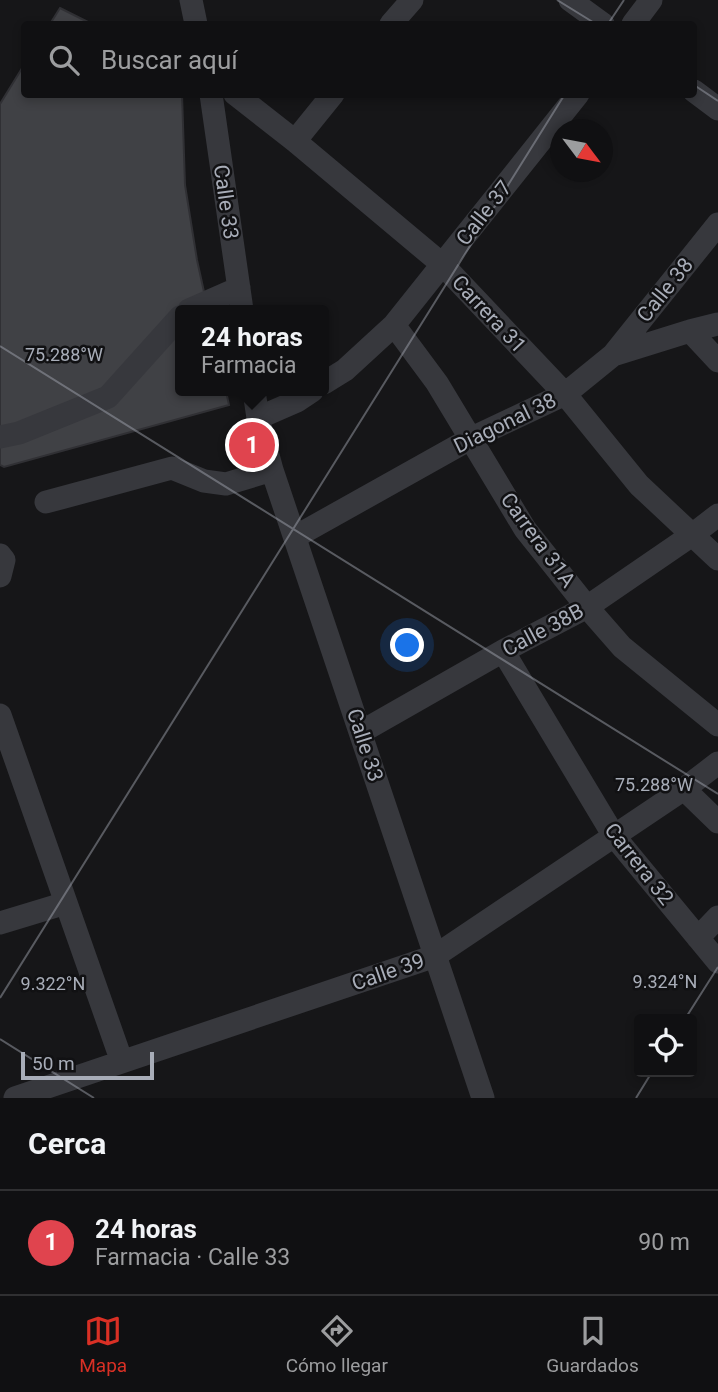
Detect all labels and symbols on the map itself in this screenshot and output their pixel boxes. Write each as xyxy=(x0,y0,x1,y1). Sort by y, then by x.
north arrow xyxy=(550,119,613,182)
street label: Calle 33 xyxy=(209,163,243,241)
street label: Calle 37 xyxy=(451,176,517,250)
street label: Calle 38 xyxy=(632,253,698,327)
street label: Carrera 31 xyxy=(447,270,531,358)
text: 75.288°W xyxy=(25,344,103,365)
street label: Diagonal 38 xyxy=(450,388,560,458)
pin: 1 xyxy=(229,419,275,471)
street label: Carrera 31A xyxy=(496,488,580,592)
street label: Calle 38B xyxy=(498,599,588,661)
your location xyxy=(390,628,424,662)
street label: Calle 33 xyxy=(342,706,388,784)
text: 75.288°W xyxy=(615,774,693,795)
street label: Carrera 32 xyxy=(600,818,678,910)
street label: Calle 39 xyxy=(349,948,427,996)
text: 9.324°N xyxy=(633,971,697,992)
text: 9.322°N xyxy=(21,973,85,994)
scale bar xyxy=(21,1049,154,1081)

